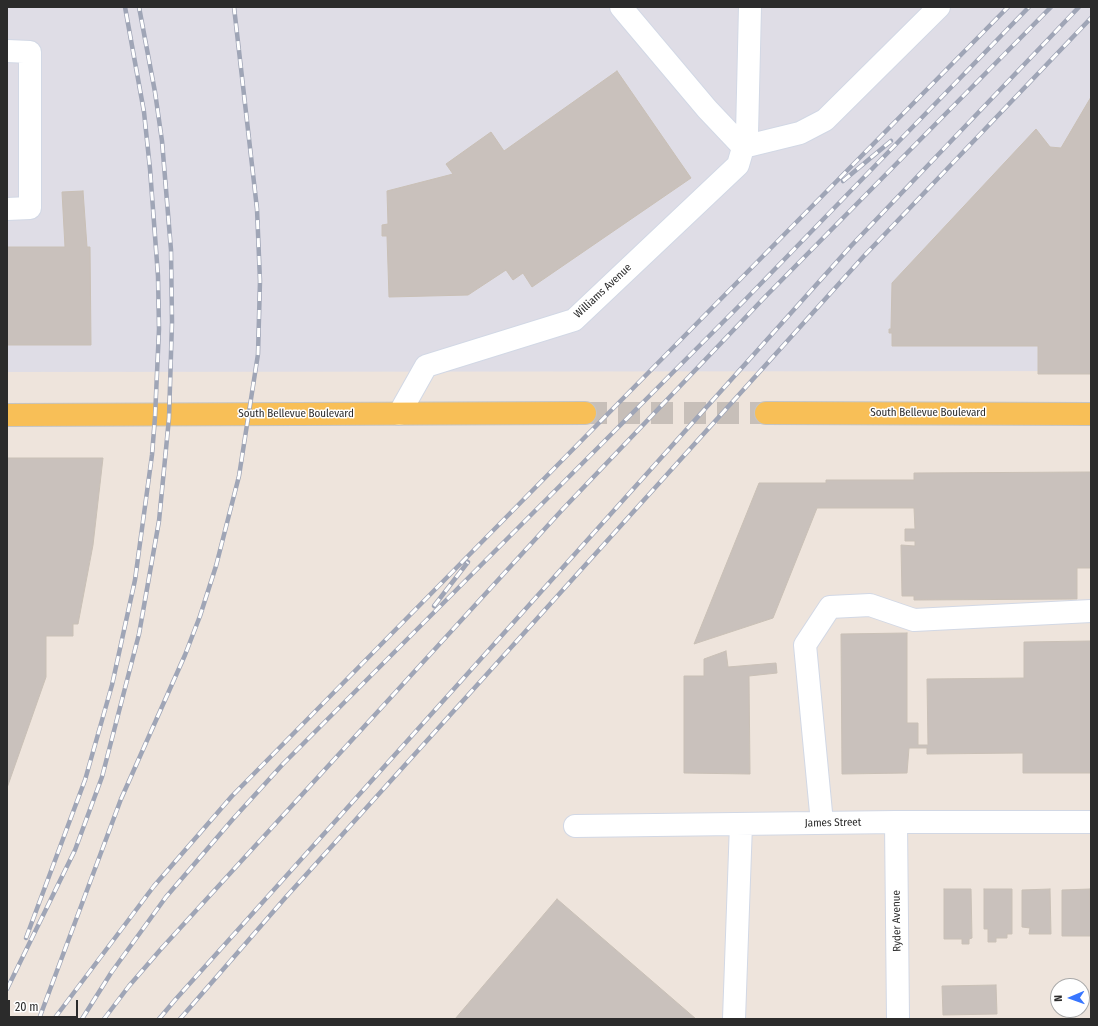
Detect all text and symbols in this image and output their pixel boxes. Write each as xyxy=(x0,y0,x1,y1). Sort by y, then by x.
street label: Williams Avenue xyxy=(572,261,634,321)
street label: South Bellevue Boulevard xyxy=(870,406,986,420)
street label: South Bellevue Boulevard xyxy=(238,407,354,421)
street label: James Street xyxy=(805,816,861,830)
street label: Ryder Avenue xyxy=(890,890,904,952)
north arrow xyxy=(1050,978,1090,1018)
scale bar xyxy=(10,992,80,1018)
text: N xyxy=(1052,995,1065,1002)
text: 20 m xyxy=(15,1000,39,1014)

